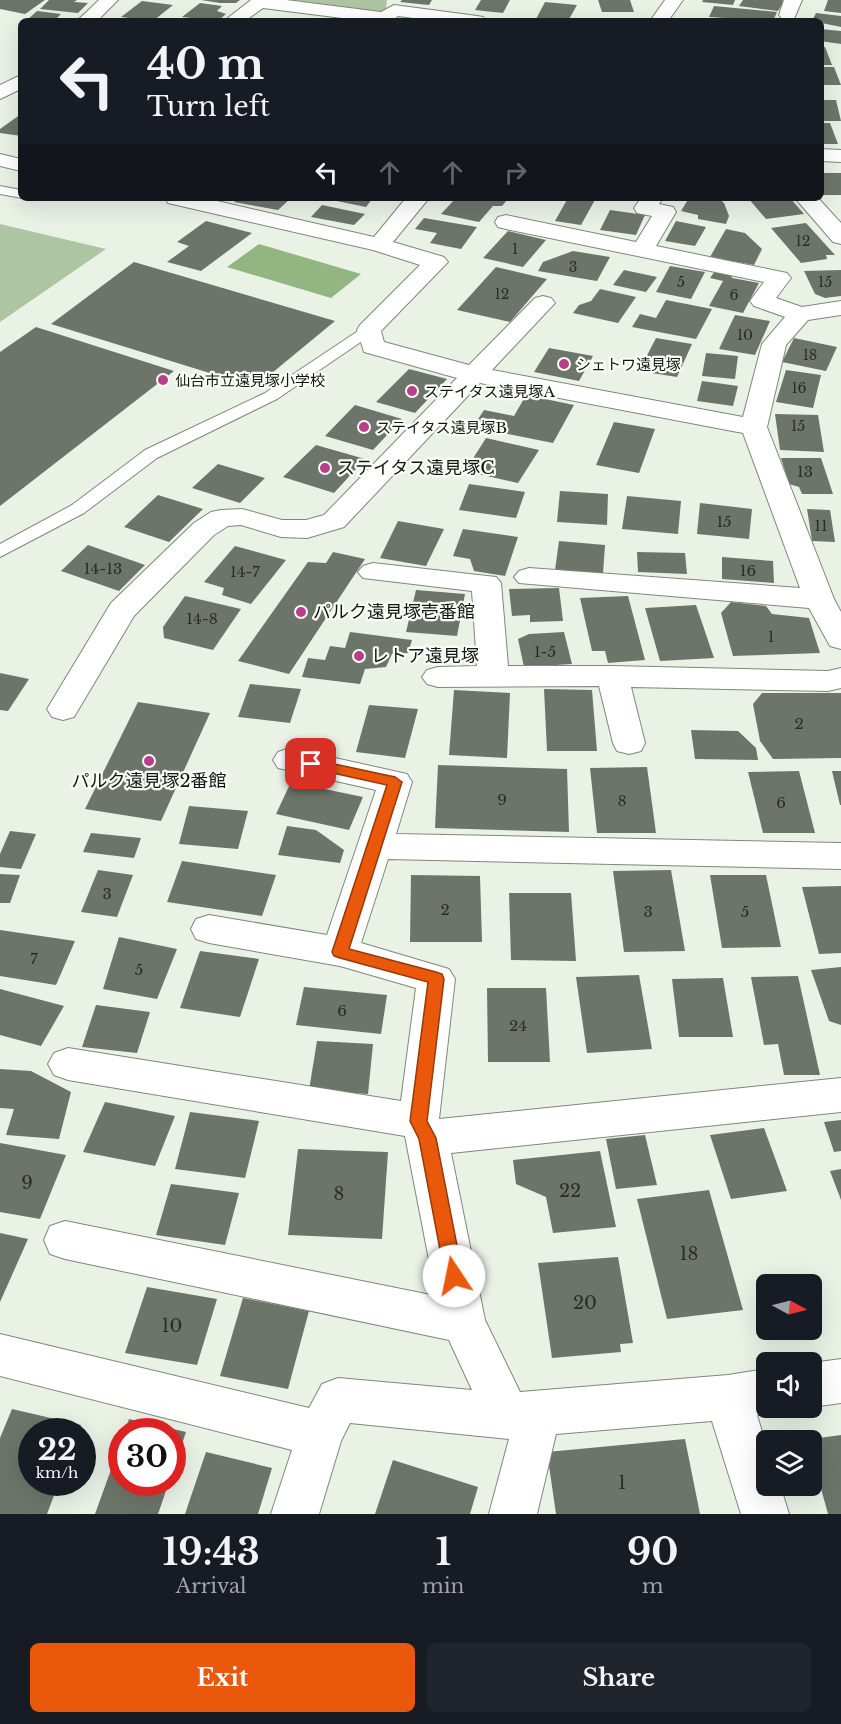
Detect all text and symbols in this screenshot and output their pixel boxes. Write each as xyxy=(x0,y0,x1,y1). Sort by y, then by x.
text: 40 m xyxy=(147,38,264,90)
icon: left xyxy=(48,42,126,120)
text: Turn left xyxy=(147,90,270,123)
icon: left xyxy=(310,156,343,189)
icon: ahead xyxy=(373,156,406,189)
icon: ahead xyxy=(436,156,469,189)
icon: right xyxy=(499,156,532,189)
house number: 12 xyxy=(796,232,810,250)
house number: 1 xyxy=(512,240,518,258)
house number: 3 xyxy=(569,258,577,276)
house number: 5 xyxy=(677,273,685,291)
house number: 15 xyxy=(818,273,832,291)
house number: 12 xyxy=(495,285,509,303)
house number: 6 xyxy=(729,286,739,304)
house number: 10 xyxy=(737,326,753,344)
house number: 18 xyxy=(803,346,817,364)
place label: シェトワ遠見塚 xyxy=(576,355,681,374)
marker: シェトワ遠見塚 xyxy=(557,357,571,371)
place label: 仙台市立遠見塚小学校 xyxy=(175,371,325,390)
marker: 仙台市立遠見塚小学校 xyxy=(156,373,170,387)
house number: 16 xyxy=(791,379,807,397)
place label: ステイタス遠見塚A xyxy=(424,382,555,401)
marker: ステイタス遠見塚A xyxy=(405,384,419,398)
house number: 15 xyxy=(791,417,805,435)
place label: ステイタス遠見塚B xyxy=(376,418,507,437)
marker: ステイタス遠見塚B xyxy=(357,420,371,434)
place label: ステイタス遠見塚C xyxy=(337,457,495,479)
marker: ステイタス遠見塚C xyxy=(318,461,332,475)
house number: 13 xyxy=(797,462,813,481)
house number: 15 xyxy=(716,512,732,531)
house number: 11 xyxy=(814,516,828,535)
house number: 14-13 xyxy=(84,559,122,578)
house number: 16 xyxy=(740,561,756,580)
house number: 14-7 xyxy=(230,562,260,581)
place label: パルク遠見塚壱番館 xyxy=(313,601,475,623)
marker: パルク遠見塚壱番館 xyxy=(294,605,308,619)
house number: 14-8 xyxy=(186,609,218,628)
house number: 1 xyxy=(768,627,774,646)
house number: 1-5 xyxy=(534,642,556,661)
place label: レトア遠見塚 xyxy=(371,645,479,667)
marker: レトア遠見塚 xyxy=(352,649,366,663)
house number: 2 xyxy=(794,714,804,733)
pin xyxy=(285,738,336,789)
icon: arrive xyxy=(294,747,327,780)
marker: パルク遠見塚2番館 xyxy=(142,754,156,768)
place label: パルク遠見塚2番館 xyxy=(71,770,227,792)
house number: 9 xyxy=(497,790,507,809)
house number: 8 xyxy=(617,791,627,810)
house number: 6 xyxy=(776,793,786,812)
house number: 3 xyxy=(102,884,112,903)
house number: 2 xyxy=(440,900,450,919)
house number: 3 xyxy=(643,902,653,921)
house number: 5 xyxy=(741,902,749,921)
house number: 7 xyxy=(30,949,38,968)
house number: 5 xyxy=(135,960,143,979)
house number: 6 xyxy=(337,1001,347,1020)
house number: 24 xyxy=(509,1016,527,1035)
house number: 9 xyxy=(21,1172,33,1194)
house number: 22 xyxy=(559,1180,581,1202)
house number: 8 xyxy=(334,1183,344,1205)
house number: 18 xyxy=(680,1243,698,1265)
position arrow xyxy=(422,1244,486,1308)
north arrow xyxy=(756,1274,822,1340)
map controls xyxy=(756,1274,822,1496)
house number: 20 xyxy=(573,1292,597,1314)
house number: 10 xyxy=(162,1315,182,1337)
button: sound xyxy=(756,1352,822,1418)
speed limit sign: 30 xyxy=(108,1418,186,1496)
button: layers xyxy=(756,1430,822,1496)
text: 22 xyxy=(37,1431,77,1468)
text: km/h xyxy=(36,1463,78,1482)
house number: 1 xyxy=(618,1472,626,1494)
text: 19:43 xyxy=(163,1530,260,1575)
text: 1 xyxy=(435,1530,451,1575)
text: 90 xyxy=(627,1530,678,1575)
text: Arrival xyxy=(176,1574,247,1598)
text: min xyxy=(422,1574,464,1598)
text: m xyxy=(642,1574,663,1598)
button: Exit xyxy=(30,1643,415,1712)
button: Share xyxy=(427,1643,811,1712)

